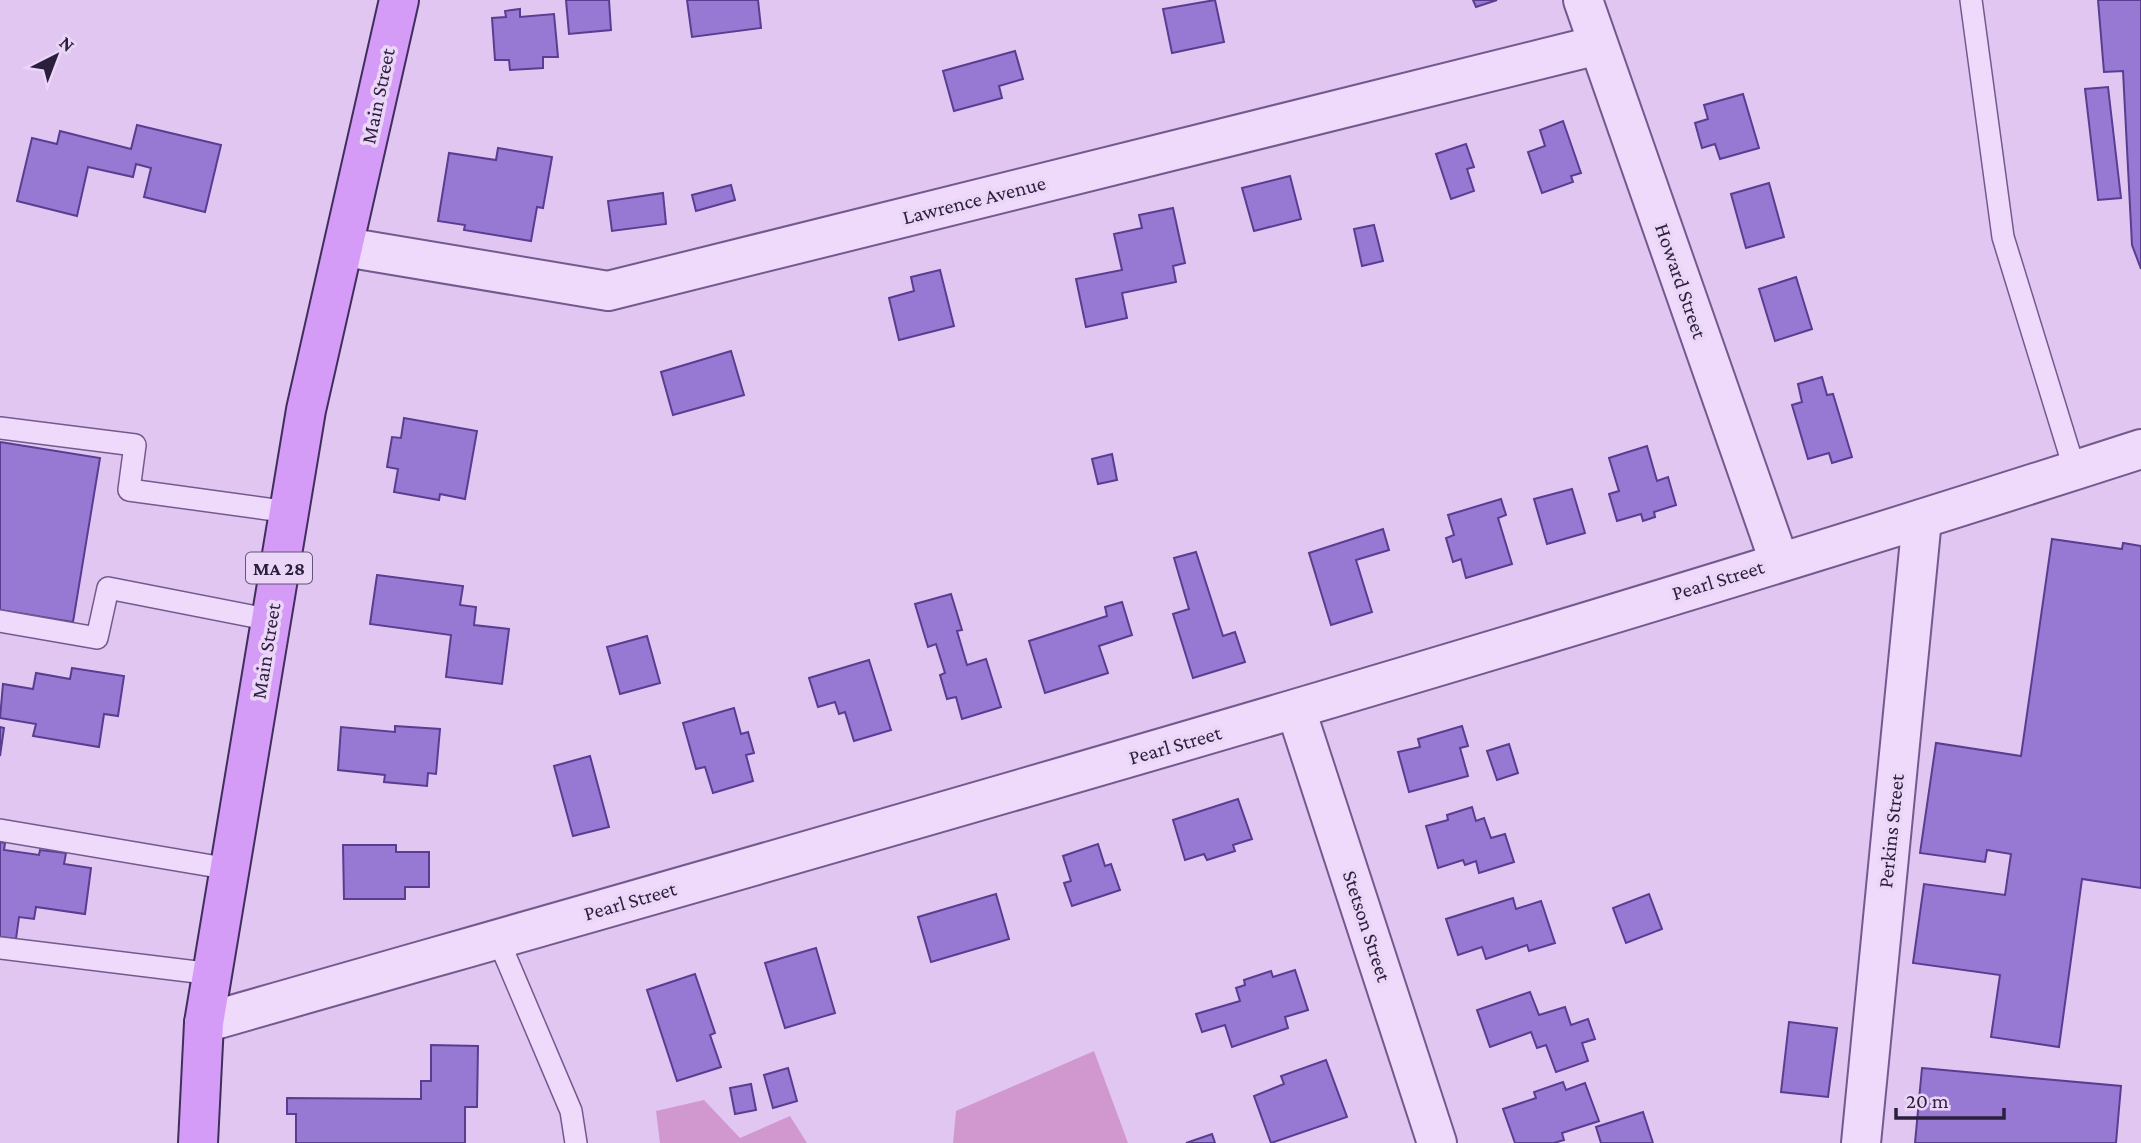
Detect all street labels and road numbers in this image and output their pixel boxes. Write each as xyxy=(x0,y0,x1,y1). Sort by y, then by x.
street label: Main Street xyxy=(356,45,400,146)
street label: Lawrence Avenue xyxy=(900,171,1048,229)
street label: Howard Street xyxy=(1650,220,1712,343)
road number: MA 28 xyxy=(246,552,312,583)
street label: Pearl Street xyxy=(1669,554,1768,605)
street label: Main Street xyxy=(247,600,286,701)
street label: Pearl Street xyxy=(1126,720,1225,770)
street label: Perkins Street xyxy=(1873,772,1909,889)
street label: Stetson Street xyxy=(1338,867,1397,986)
street label: Pearl Street xyxy=(581,876,680,926)

